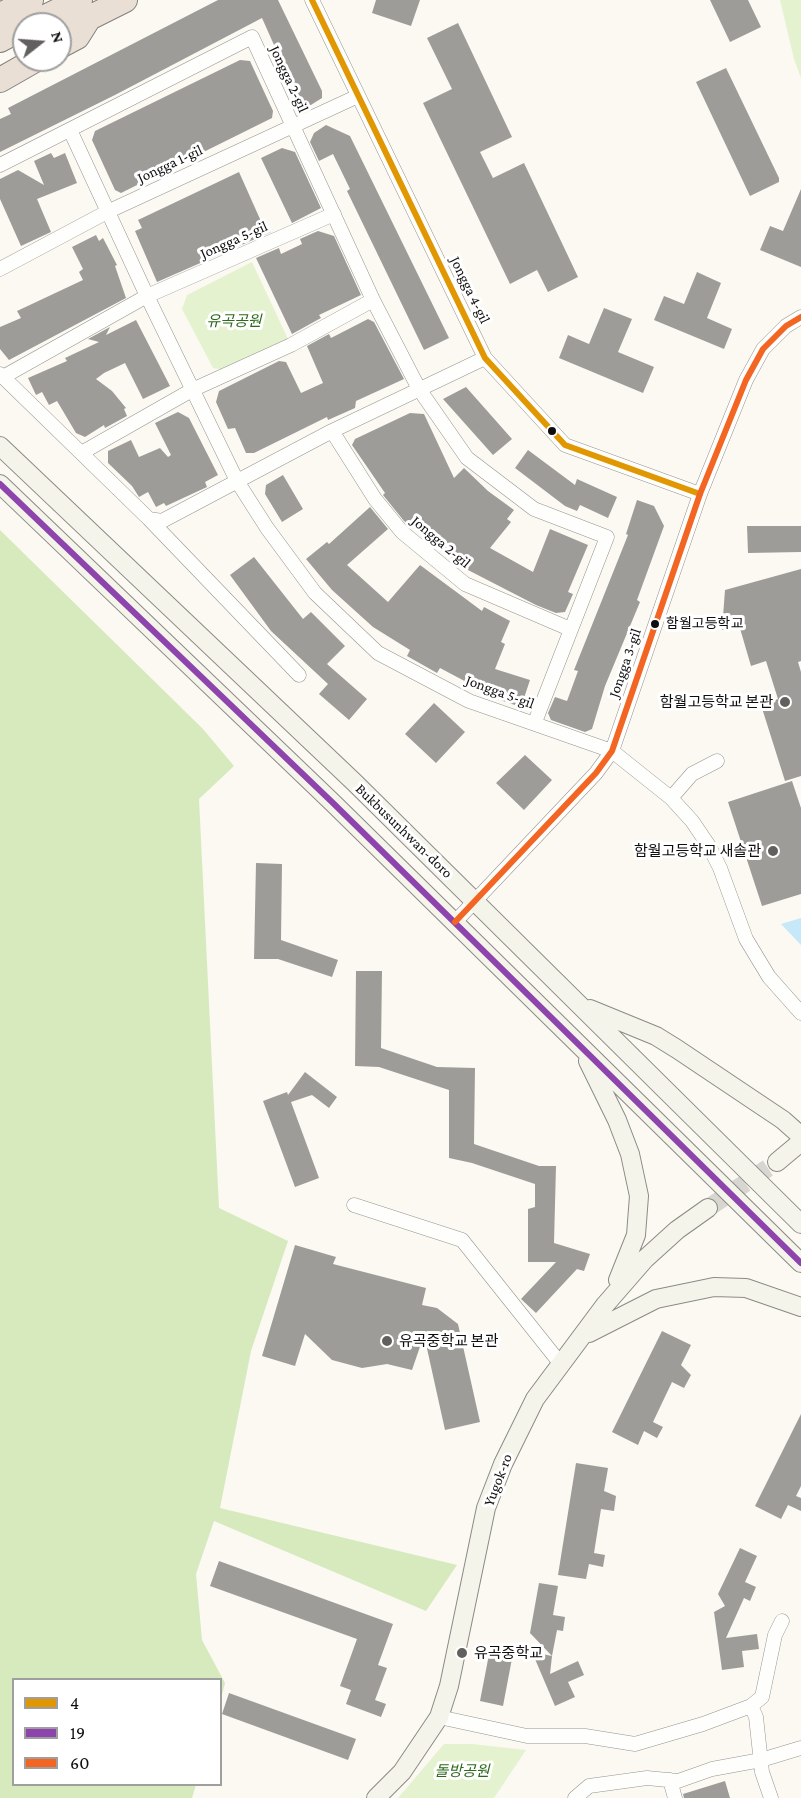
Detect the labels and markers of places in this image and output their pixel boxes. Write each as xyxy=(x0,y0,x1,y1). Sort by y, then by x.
unlabelled marker xyxy=(546,425,558,437)
place label: 함월고등학교 xyxy=(666,616,743,632)
marker: 함월고등학교 xyxy=(649,618,661,630)
place label: 함월고등학교 본관 xyxy=(660,693,773,711)
marker: 함월고등학교 본관 xyxy=(778,695,792,709)
place label: 함월고등학교 새솔관 xyxy=(634,842,761,860)
marker: 함월고등학교 새솔관 xyxy=(766,844,780,858)
place label: 유곡중학교 본관 xyxy=(399,1332,498,1350)
marker: 유곡중학교 본관 xyxy=(380,1334,394,1348)
place label: 유곡중학교 xyxy=(474,1644,543,1662)
marker: 유곡중학교 xyxy=(455,1646,469,1660)

